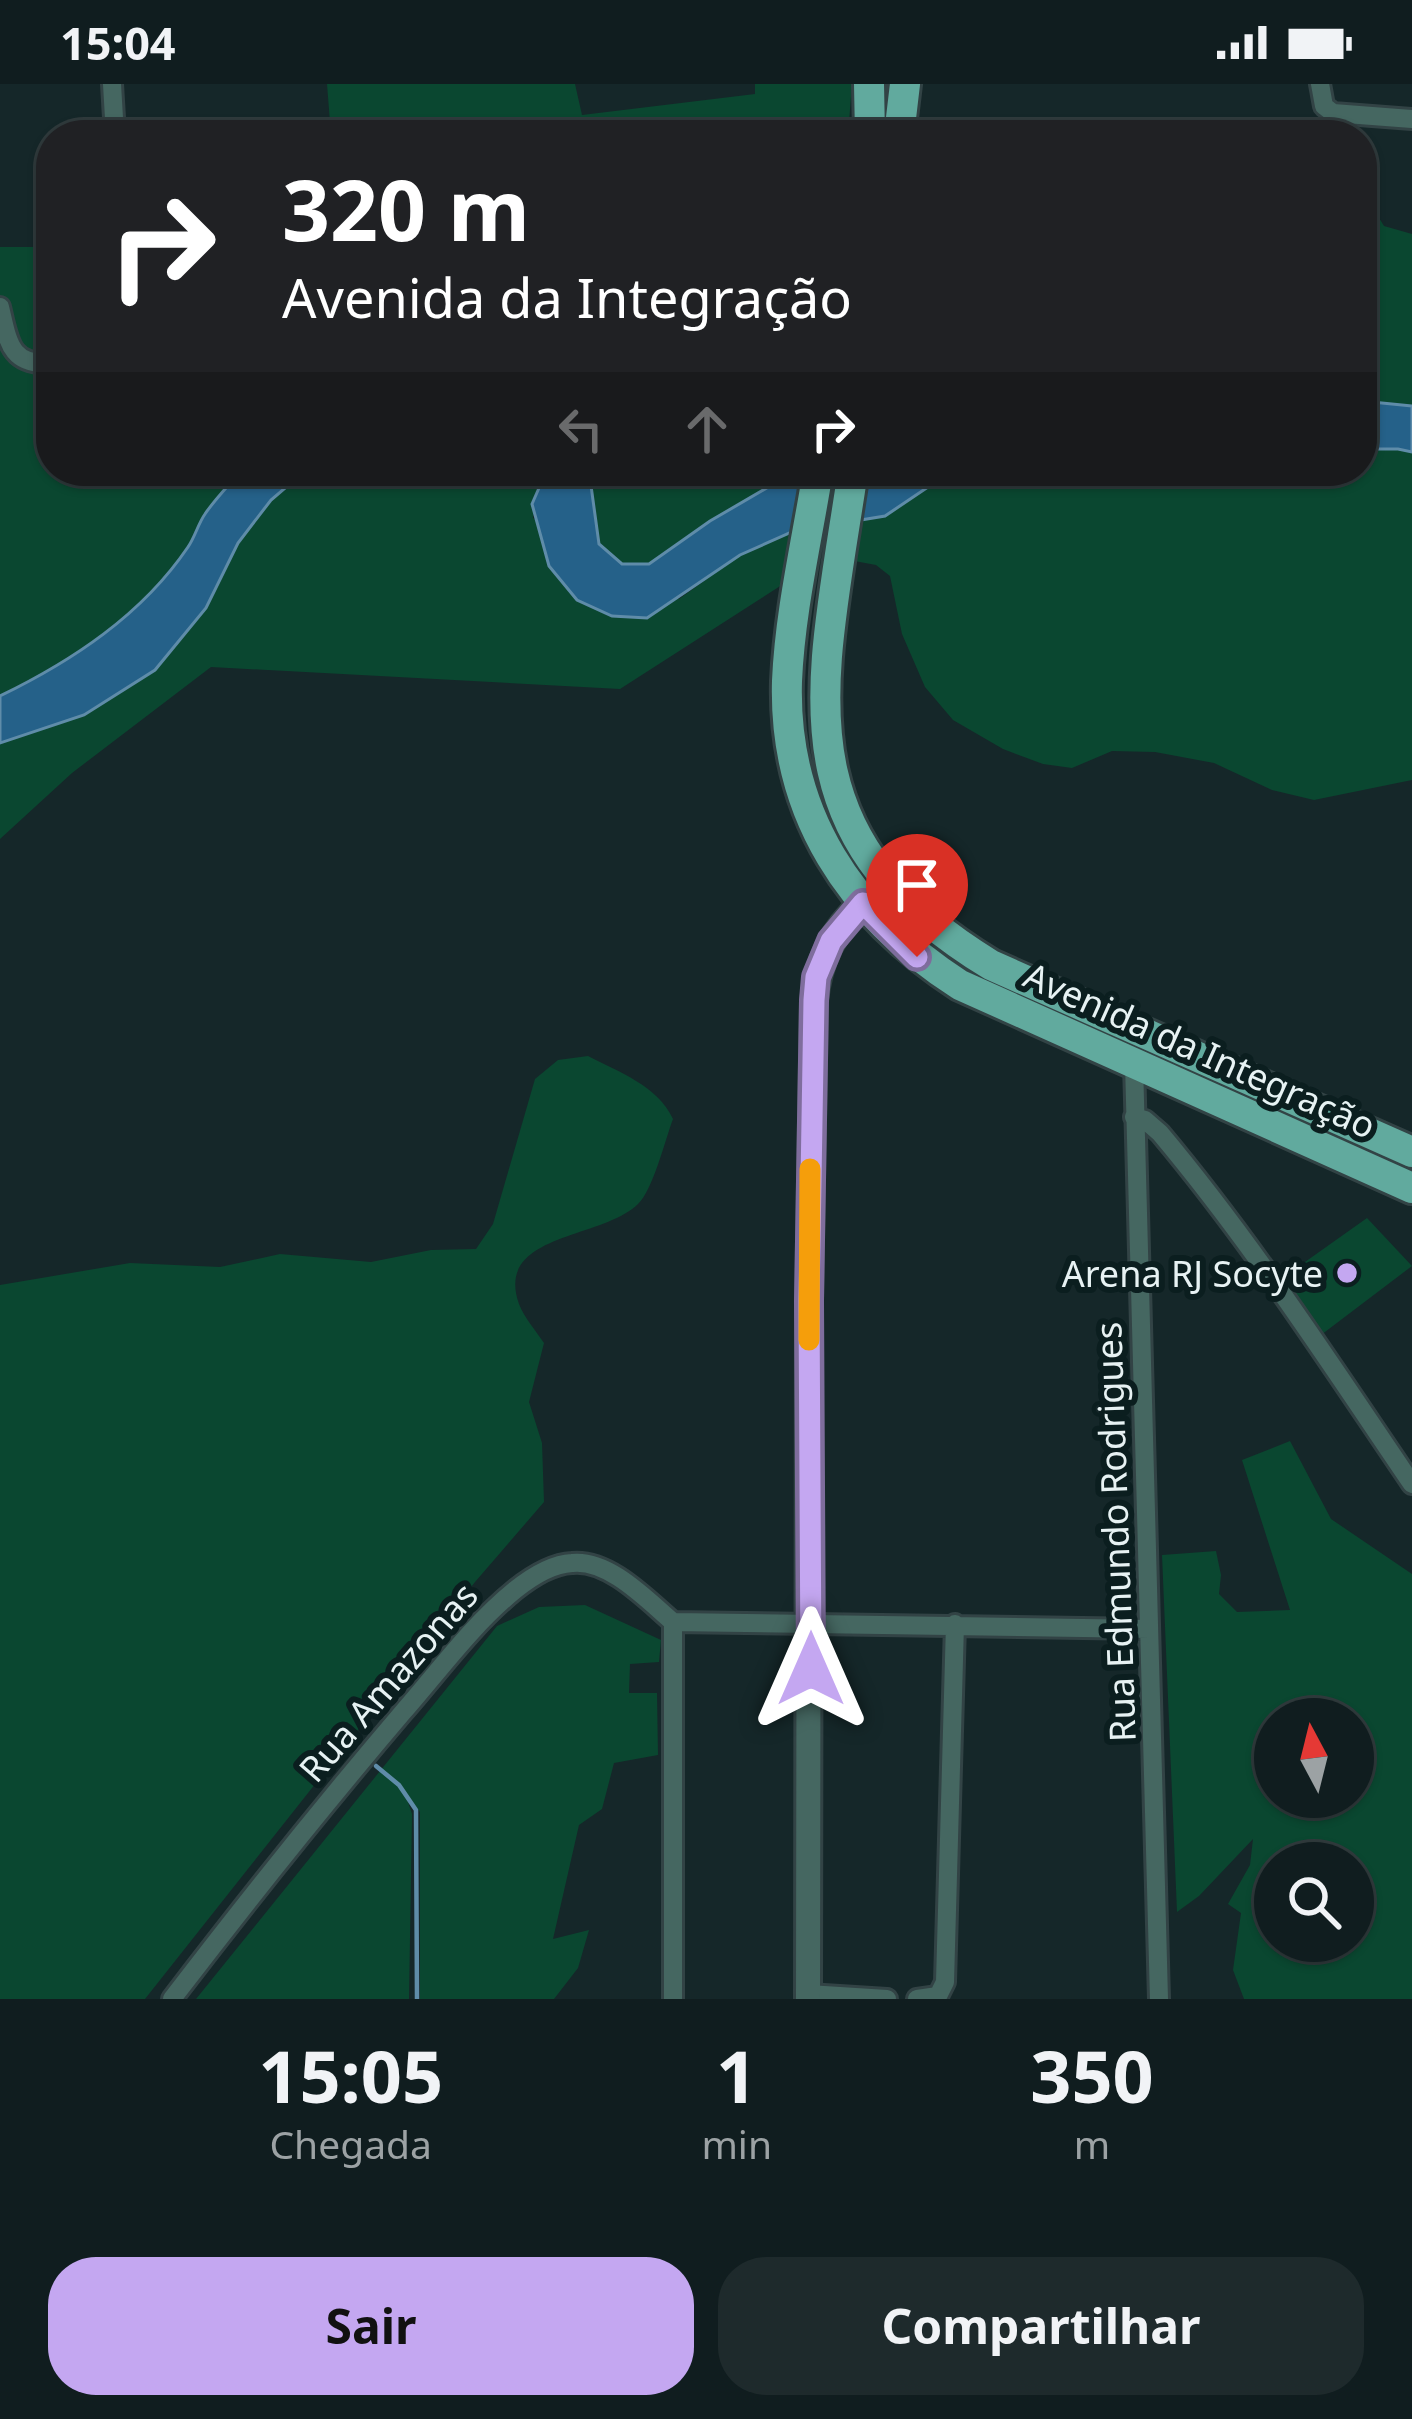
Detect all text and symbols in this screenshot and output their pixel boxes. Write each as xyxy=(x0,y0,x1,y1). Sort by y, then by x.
text: 15:04 xyxy=(60,12,176,73)
text: 320 m xyxy=(282,151,530,266)
icon: right xyxy=(84,168,240,324)
text: Avenida da Integração xyxy=(282,260,852,334)
icon: left xyxy=(548,396,614,462)
icon: ahead xyxy=(674,396,740,462)
icon: right xyxy=(800,396,866,462)
pin xyxy=(866,834,968,957)
icon: arrive xyxy=(884,852,950,918)
street label: Avenida da Integração xyxy=(1016,950,1384,1150)
place label: Arena RJ Socyte xyxy=(1062,1249,1323,1298)
marker: Arena RJ Socyte xyxy=(1334,1260,1360,1286)
street label: Rua Edmundo Rodrigues xyxy=(1083,1321,1147,1743)
street label: Rua Amazonas xyxy=(288,1572,488,1792)
position arrow xyxy=(748,1606,874,1732)
north arrow xyxy=(1254,1698,1374,1818)
map controls xyxy=(1254,1698,1374,1962)
button: search xyxy=(1254,1842,1374,1962)
text: 15:05 xyxy=(258,2026,443,2124)
text: 1 xyxy=(716,2026,757,2124)
text: 350 xyxy=(1030,2026,1154,2124)
text: Chegada xyxy=(269,2117,432,2170)
text: min xyxy=(701,2117,772,2170)
text: m xyxy=(1074,2117,1110,2170)
button: Sair xyxy=(48,2257,694,2395)
button: Compartilhar xyxy=(718,2257,1364,2395)

